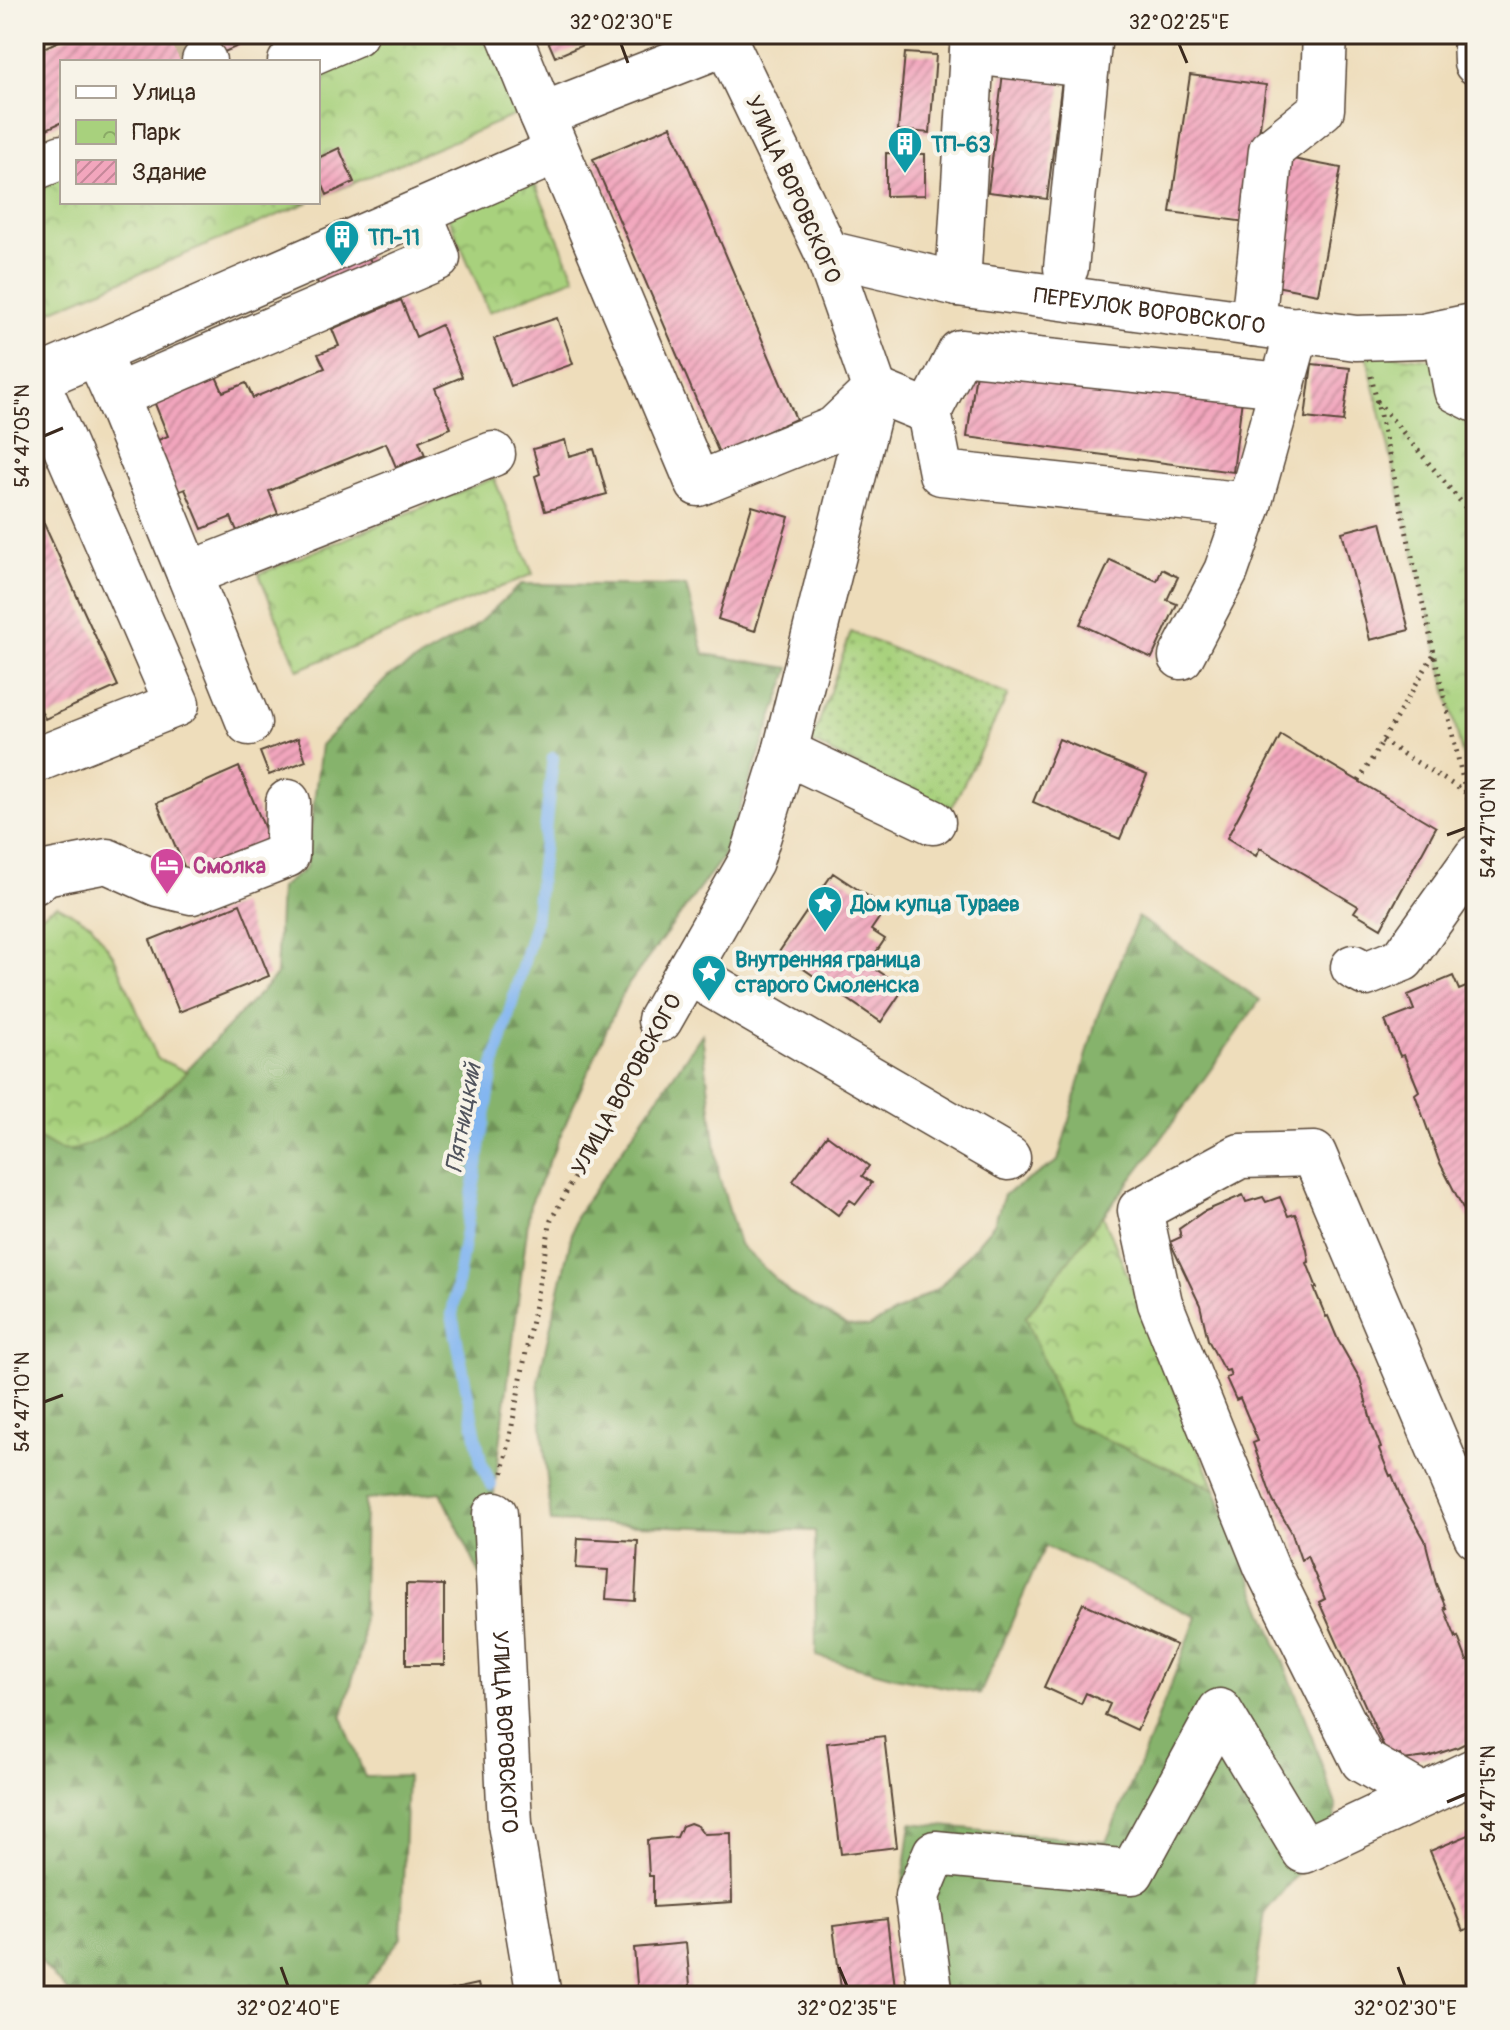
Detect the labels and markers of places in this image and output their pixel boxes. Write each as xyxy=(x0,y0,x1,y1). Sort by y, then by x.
building icon: ТП-63 xyxy=(886,125,924,175)
place label: ТП-63 xyxy=(930,131,991,159)
building icon: ТП-11 xyxy=(323,218,361,268)
place label: ТП-11 xyxy=(367,224,420,252)
hotel icon: Смолка xyxy=(148,846,186,896)
place label: Смолка xyxy=(193,852,266,880)
place icon: Дом купца Тураев xyxy=(806,884,844,934)
place label: Дом купца Тураев xyxy=(849,890,1020,918)
place label: Внутренняя граница старого Смоленска xyxy=(734,946,920,999)
place icon: Внутренняя граница старого Смоленска xyxy=(690,953,728,1003)

